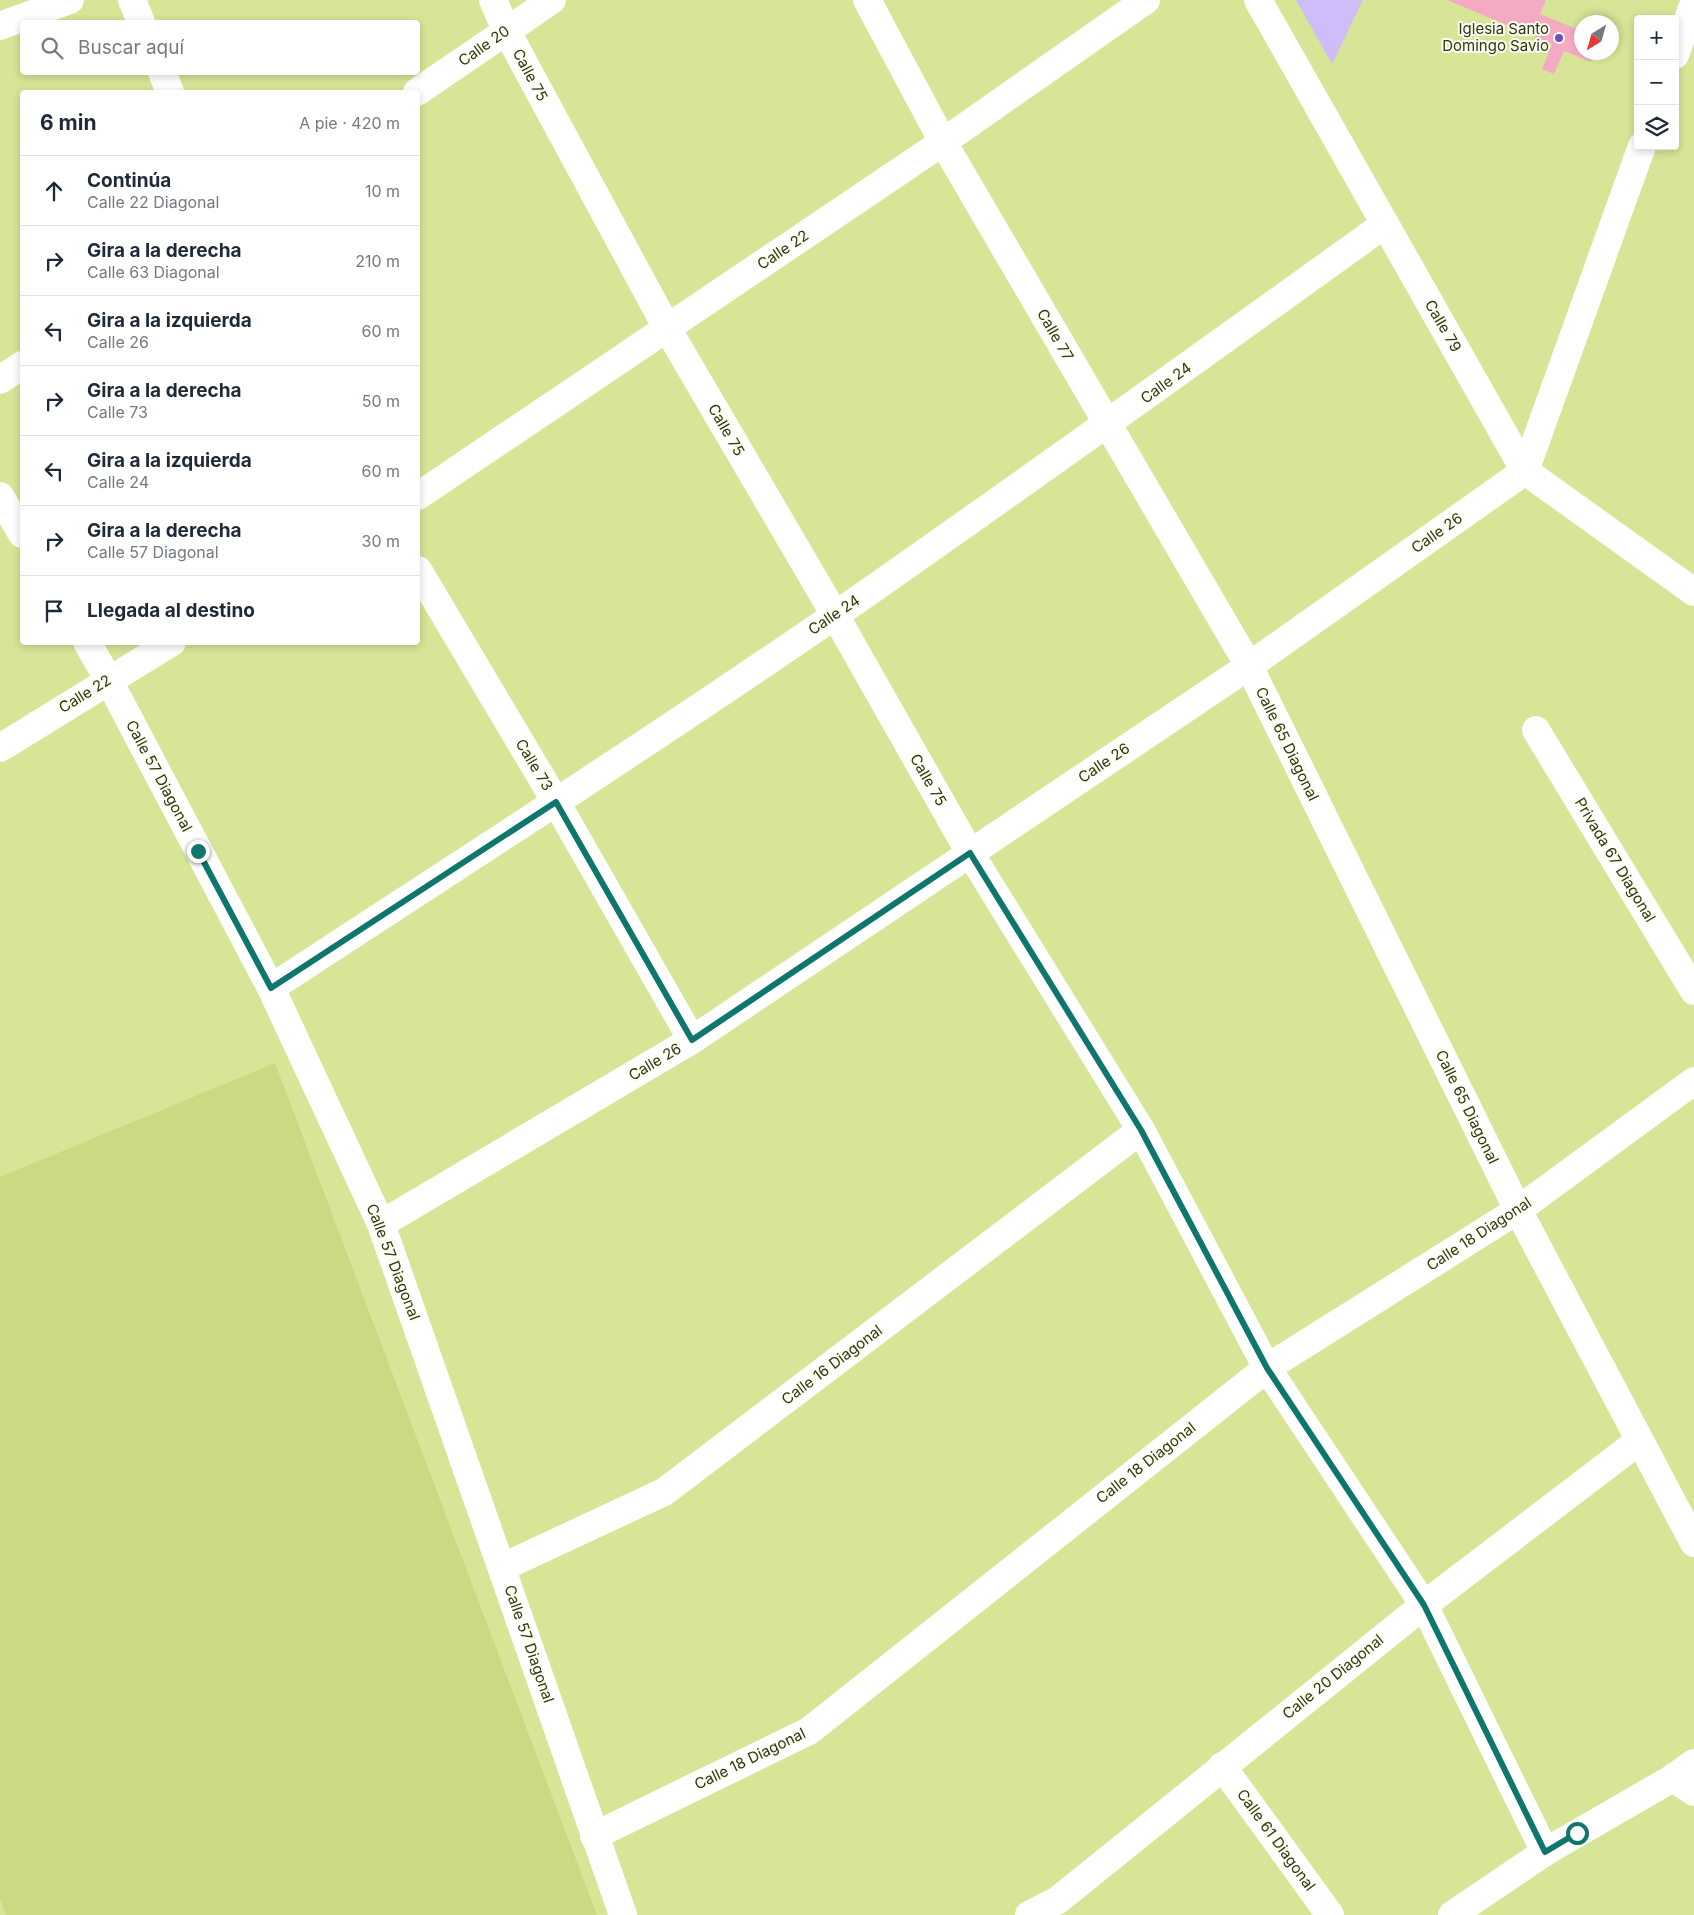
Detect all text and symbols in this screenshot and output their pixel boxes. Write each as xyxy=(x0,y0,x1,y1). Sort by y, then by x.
north arrow xyxy=(1574,15,1619,60)
map controls xyxy=(1634,15,1679,150)
button: + xyxy=(1634,15,1679,60)
place label: Iglesia Santo Domingo Savio xyxy=(1442,19,1549,55)
search box xyxy=(20,20,420,75)
street label: Calle 20 xyxy=(454,21,513,70)
marker: Iglesia Santo Domingo Savio xyxy=(1553,32,1565,44)
icon: search xyxy=(38,34,66,62)
text: Buscar aquí xyxy=(78,36,184,59)
street label: Calle 75 xyxy=(509,45,552,104)
button: − xyxy=(1634,60,1679,105)
button: layers xyxy=(1634,105,1679,150)
text: 6 min xyxy=(40,110,97,135)
text: A pie · 420 m xyxy=(299,113,400,133)
text: Continúa xyxy=(87,169,171,192)
icon: ahead xyxy=(40,177,68,205)
text: 10 m xyxy=(365,181,400,201)
text: Calle 22 Diagonal xyxy=(87,192,219,212)
street label: Calle 22 xyxy=(753,226,812,274)
text: Gira a la derecha xyxy=(87,239,242,262)
icon: right xyxy=(40,247,68,275)
text: 210 m xyxy=(355,251,400,271)
text: Calle 63 Diagonal xyxy=(87,262,220,282)
street label: Calle 79 xyxy=(1421,296,1466,355)
street label: Calle 77 xyxy=(1033,305,1078,364)
text: Gira a la izquierda xyxy=(87,309,252,332)
icon: left xyxy=(40,317,68,345)
text: 60 m xyxy=(361,321,400,341)
text: Calle 26 xyxy=(87,332,149,352)
street label: Calle 24 xyxy=(1137,358,1195,407)
text: Gira a la derecha xyxy=(87,379,242,402)
icon: right xyxy=(40,387,68,415)
text: 50 m xyxy=(362,391,400,411)
street label: Calle 75 xyxy=(704,400,749,459)
text: Calle 73 xyxy=(87,402,148,422)
text: Gira a la izquierda xyxy=(87,449,252,472)
icon: left xyxy=(40,457,68,485)
text: 60 m xyxy=(361,461,400,481)
text: Calle 24 xyxy=(87,472,149,492)
street label: Calle 26 xyxy=(1407,508,1466,557)
text: Gira a la derecha xyxy=(87,519,242,542)
icon: right xyxy=(40,527,68,555)
text: 30 m xyxy=(362,531,400,551)
text: Calle 57 Diagonal xyxy=(87,542,219,562)
street label: Calle 24 xyxy=(804,590,863,639)
icon: arrive xyxy=(40,597,68,625)
text: Llegada al destino xyxy=(87,599,255,622)
street label: Calle 22 xyxy=(55,670,114,717)
street label: Calle 65 Diagonal xyxy=(1252,684,1323,804)
street label: Calle 57 Diagonal xyxy=(122,717,197,835)
street label: Calle 73 xyxy=(512,735,557,794)
street label: Calle 26 xyxy=(1074,738,1133,787)
street label: Calle 75 xyxy=(906,750,951,809)
street label: Privada 67 Diagonal xyxy=(1571,794,1660,925)
route end xyxy=(187,840,210,863)
street label: Calle 26 xyxy=(625,1038,685,1085)
street label: Calle 65 Diagonal xyxy=(1432,1047,1503,1167)
street label: Calle 18 Diagonal xyxy=(1423,1193,1535,1275)
street label: Calle 57 Diagonal xyxy=(362,1201,424,1323)
street label: Calle 16 Diagonal xyxy=(778,1321,886,1409)
street label: Calle 18 Diagonal xyxy=(1092,1418,1199,1507)
street label: Calle 57 Diagonal xyxy=(500,1582,559,1705)
street label: Calle 20 Diagonal xyxy=(1278,1630,1387,1723)
street label: Calle 18 Diagonal xyxy=(691,1723,808,1794)
street label: Calle 61 Diagonal xyxy=(1233,1785,1320,1894)
route start xyxy=(1566,1822,1589,1845)

